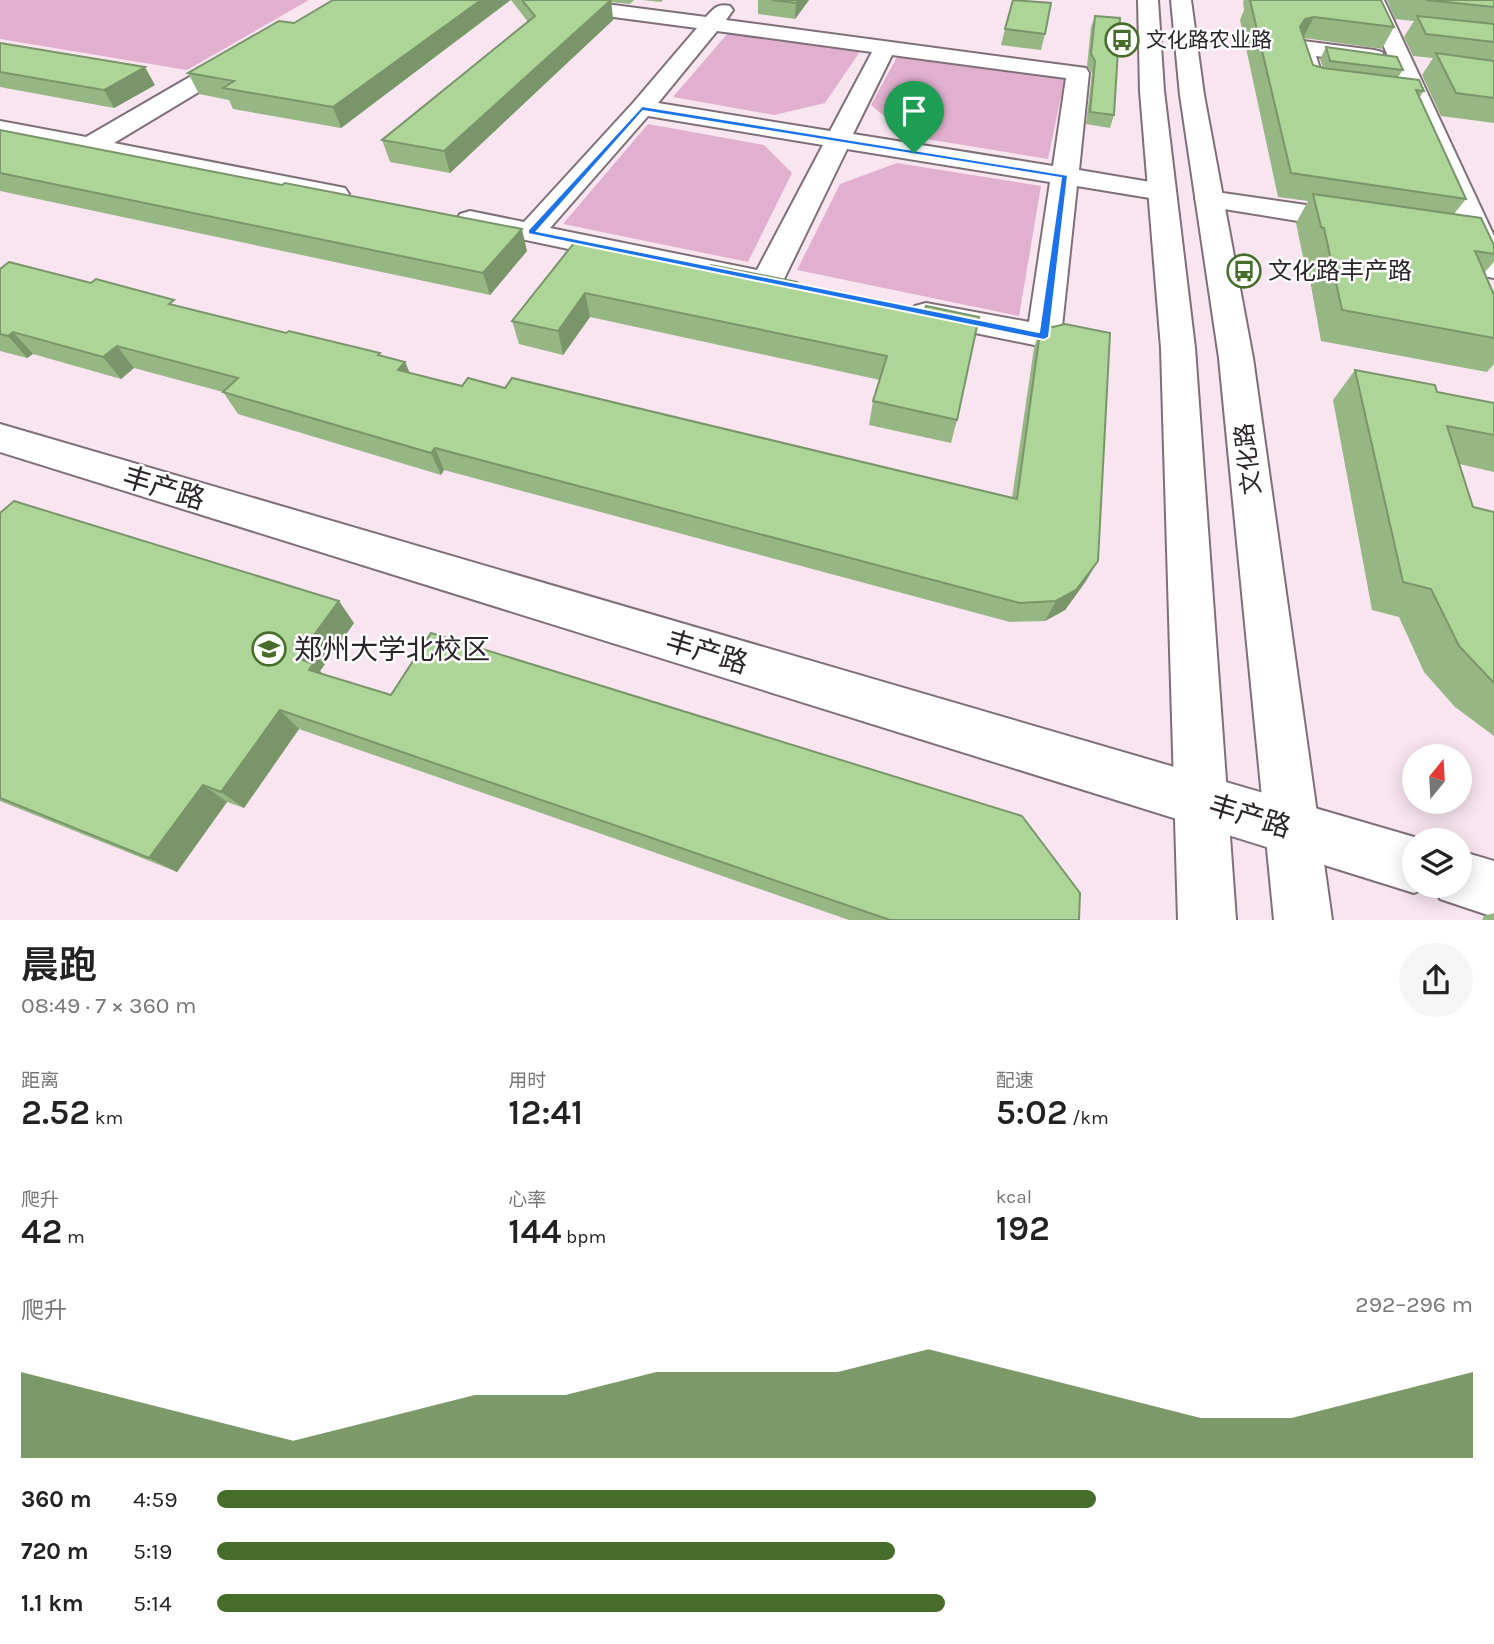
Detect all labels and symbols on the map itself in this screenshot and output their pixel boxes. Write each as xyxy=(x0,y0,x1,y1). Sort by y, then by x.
bus stop icon: 文化路农业路 xyxy=(1103,21,1141,59)
place label: 文化路农业路 xyxy=(1146,28,1272,52)
pin xyxy=(884,81,944,153)
bus stop icon: 文化路丰产路 xyxy=(1225,252,1263,290)
place label: 文化路丰产路 xyxy=(1268,257,1412,285)
street label: 文化路 xyxy=(1230,422,1266,496)
street label: 丰产路 xyxy=(119,460,209,516)
street label: 丰产路 xyxy=(662,624,752,680)
school or university icon: 郑州大学北校区 xyxy=(250,630,288,668)
place label: 郑州大学北校区 xyxy=(294,633,490,666)
north arrow xyxy=(1402,744,1472,814)
street label: 丰产路 xyxy=(1205,788,1295,844)

